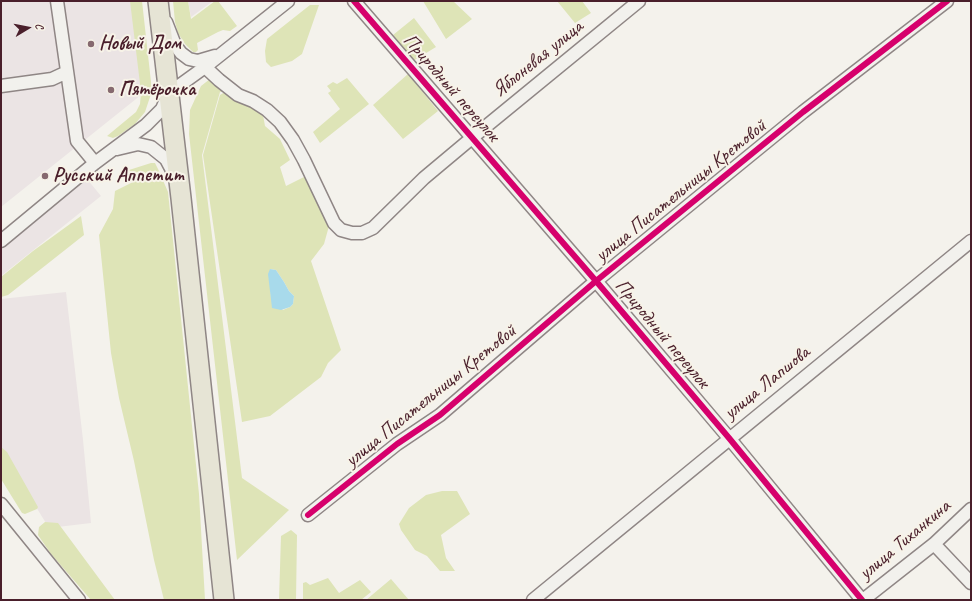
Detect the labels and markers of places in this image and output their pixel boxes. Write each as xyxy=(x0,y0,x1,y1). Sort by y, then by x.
place label: Новый Дом xyxy=(99,32,181,56)
marker: Новый Дом xyxy=(86,39,96,49)
place label: Пятёрочка xyxy=(119,78,196,102)
marker: Пятёрочка xyxy=(106,85,116,95)
place label: Русский Аппетит xyxy=(53,164,183,188)
marker: Русский Аппетит xyxy=(40,171,50,181)

